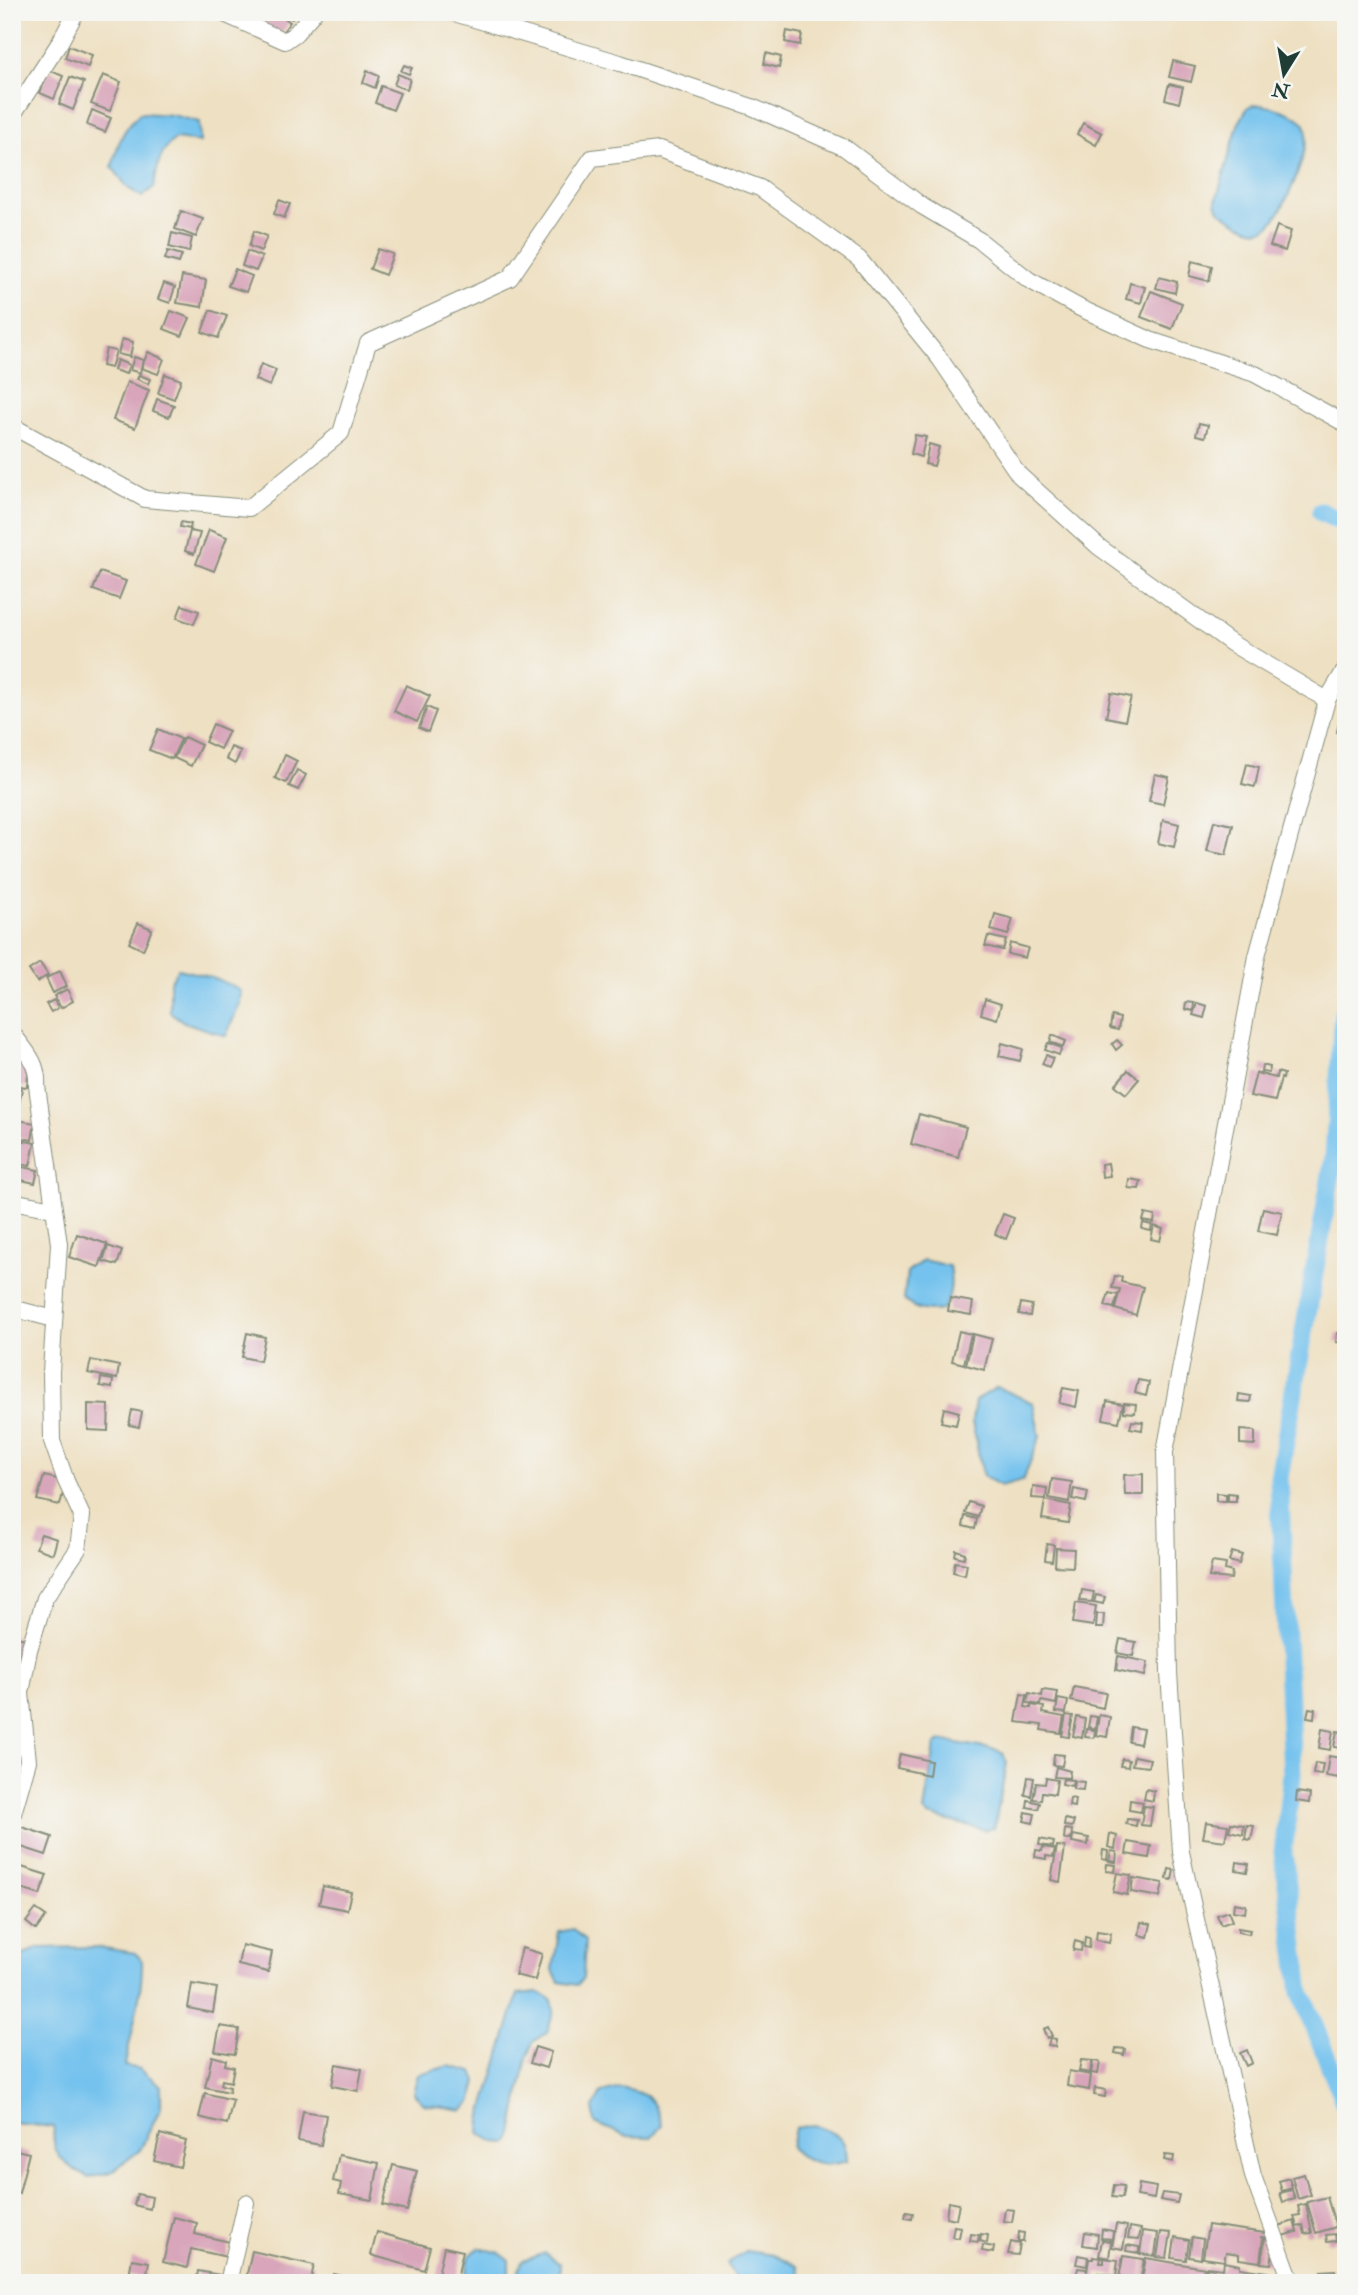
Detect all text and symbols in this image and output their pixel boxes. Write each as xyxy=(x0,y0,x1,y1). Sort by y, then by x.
north arrow xyxy=(1250,38,1320,108)
text: N xyxy=(1269,76,1293,103)

